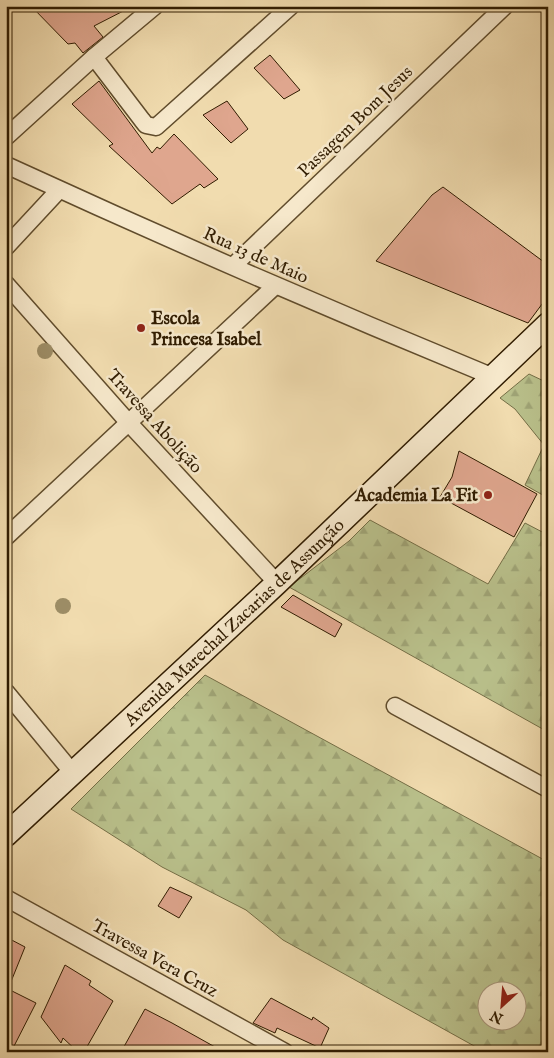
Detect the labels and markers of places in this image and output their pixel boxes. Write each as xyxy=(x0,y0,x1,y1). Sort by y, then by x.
place label: Escola Princesa Isabel xyxy=(151,308,262,352)
marker: Escola Princesa Isabel xyxy=(135,322,147,334)
place label: Academia La Fit xyxy=(354,485,479,508)
marker: Academia La Fit xyxy=(482,489,494,501)

